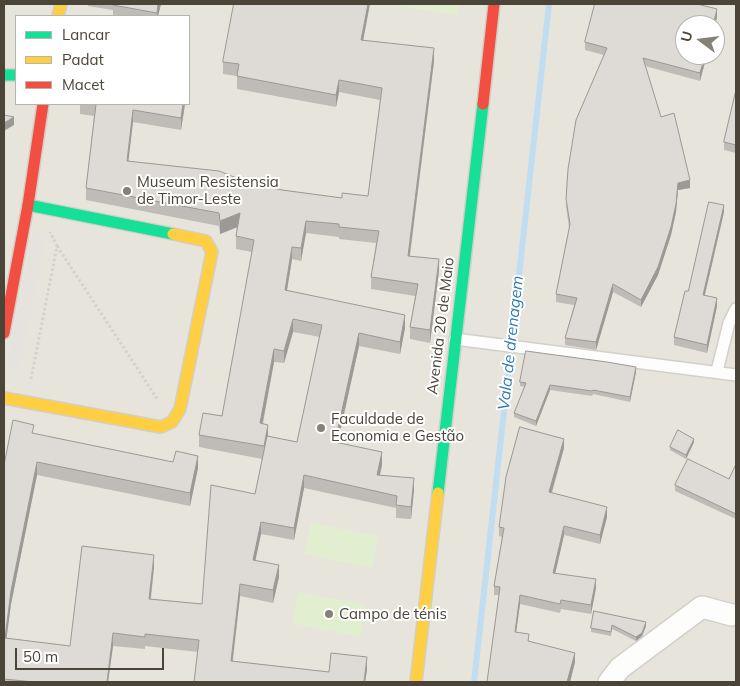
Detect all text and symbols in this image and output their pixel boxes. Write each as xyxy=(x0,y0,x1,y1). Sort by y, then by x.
legend xyxy=(15,15,190,105)
north arrow xyxy=(675,15,725,65)
text: Lancar xyxy=(62,25,110,44)
text: U xyxy=(676,29,697,44)
text: Padat xyxy=(62,50,104,69)
text: Macet xyxy=(62,75,105,94)
place label: Museum Resistensia de Timor-Leste xyxy=(137,173,279,208)
marker: Museum Resistensia de Timor-Leste xyxy=(121,185,133,197)
street label: Avenida 20 de Maio xyxy=(424,256,458,396)
water label: Vala de drenagem xyxy=(494,275,528,411)
place label: Faculdade de Economia e Gestão xyxy=(331,410,464,445)
marker: Faculdade de Economia e Gestão xyxy=(315,422,327,434)
place label: Campo de ténis xyxy=(339,605,447,623)
marker: Campo de ténis xyxy=(323,608,335,620)
scale bar xyxy=(18,638,166,670)
text: 50 m xyxy=(23,647,58,666)

